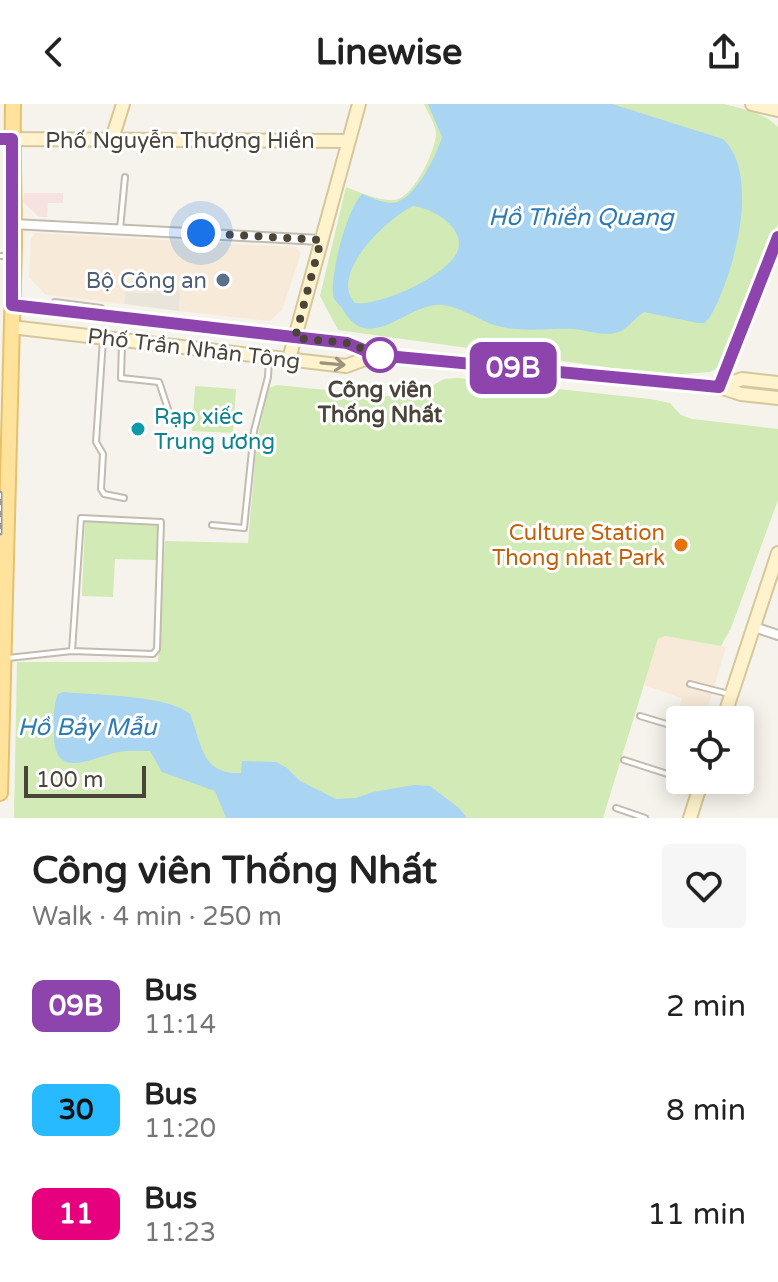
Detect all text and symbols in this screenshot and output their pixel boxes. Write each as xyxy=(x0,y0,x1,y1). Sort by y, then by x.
icon: back xyxy=(32,30,76,74)
icon: share xyxy=(702,30,746,74)
text: Linewise xyxy=(316,31,462,74)
street label: Phố Nguyễn Thượng Hiền xyxy=(45,128,315,154)
water label: Hồ Thiền Quang xyxy=(488,203,675,232)
your location xyxy=(181,213,221,253)
place label: Bộ Công an xyxy=(86,268,207,294)
marker: Bộ Công an xyxy=(214,271,232,289)
street label: Phố Trần Nhân Tông xyxy=(86,323,302,375)
marker: Công viên Thống Nhất xyxy=(363,338,397,372)
line badge: 09B xyxy=(467,342,559,394)
text: 09B xyxy=(486,351,540,385)
one-way arrow xyxy=(319,357,346,372)
place label: Công viên Thống Nhất xyxy=(317,377,443,428)
place label: Rạp xiếc Trung ương xyxy=(154,404,275,455)
marker: Rạp xiếc Trung ương xyxy=(129,420,147,438)
place label: Culture Station Thong nhat Park xyxy=(492,520,665,571)
marker: Culture Station Thong nhat Park xyxy=(672,536,690,554)
map controls xyxy=(666,706,754,794)
button: locate xyxy=(666,706,754,794)
water label: Hồ Bảy Mẫu xyxy=(18,713,158,742)
scale bar xyxy=(24,762,146,798)
text: 100 m xyxy=(36,767,103,793)
button: heart xyxy=(662,844,746,928)
text: Công viên Thống Nhất xyxy=(32,848,437,894)
text: Walk · 4 min · 250 m xyxy=(32,901,282,932)
text: Bus xyxy=(144,972,197,1009)
text: 2 min xyxy=(666,988,746,1025)
text: 09B xyxy=(49,989,103,1023)
text: 11:14 xyxy=(144,1009,216,1040)
text: Bus xyxy=(144,1076,197,1113)
text: 8 min xyxy=(666,1092,746,1129)
text: 30 xyxy=(58,1093,94,1127)
text: 11:20 xyxy=(144,1113,216,1144)
text: Bus xyxy=(144,1180,197,1217)
text: 11 min xyxy=(647,1196,746,1233)
text: 11 xyxy=(58,1197,94,1231)
text: 11:23 xyxy=(144,1217,216,1248)

